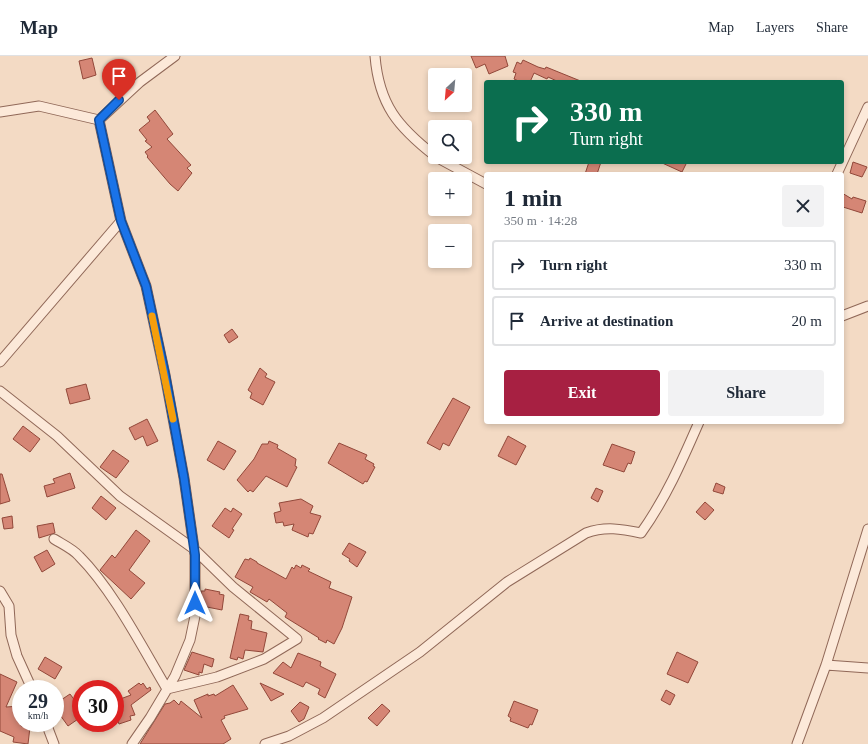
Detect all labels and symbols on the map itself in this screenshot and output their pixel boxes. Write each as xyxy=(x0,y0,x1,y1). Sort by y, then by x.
pin xyxy=(102,59,136,100)
north arrow xyxy=(428,68,472,112)
position arrow xyxy=(174,582,216,624)
speed limit sign: 30 xyxy=(72,680,124,732)

